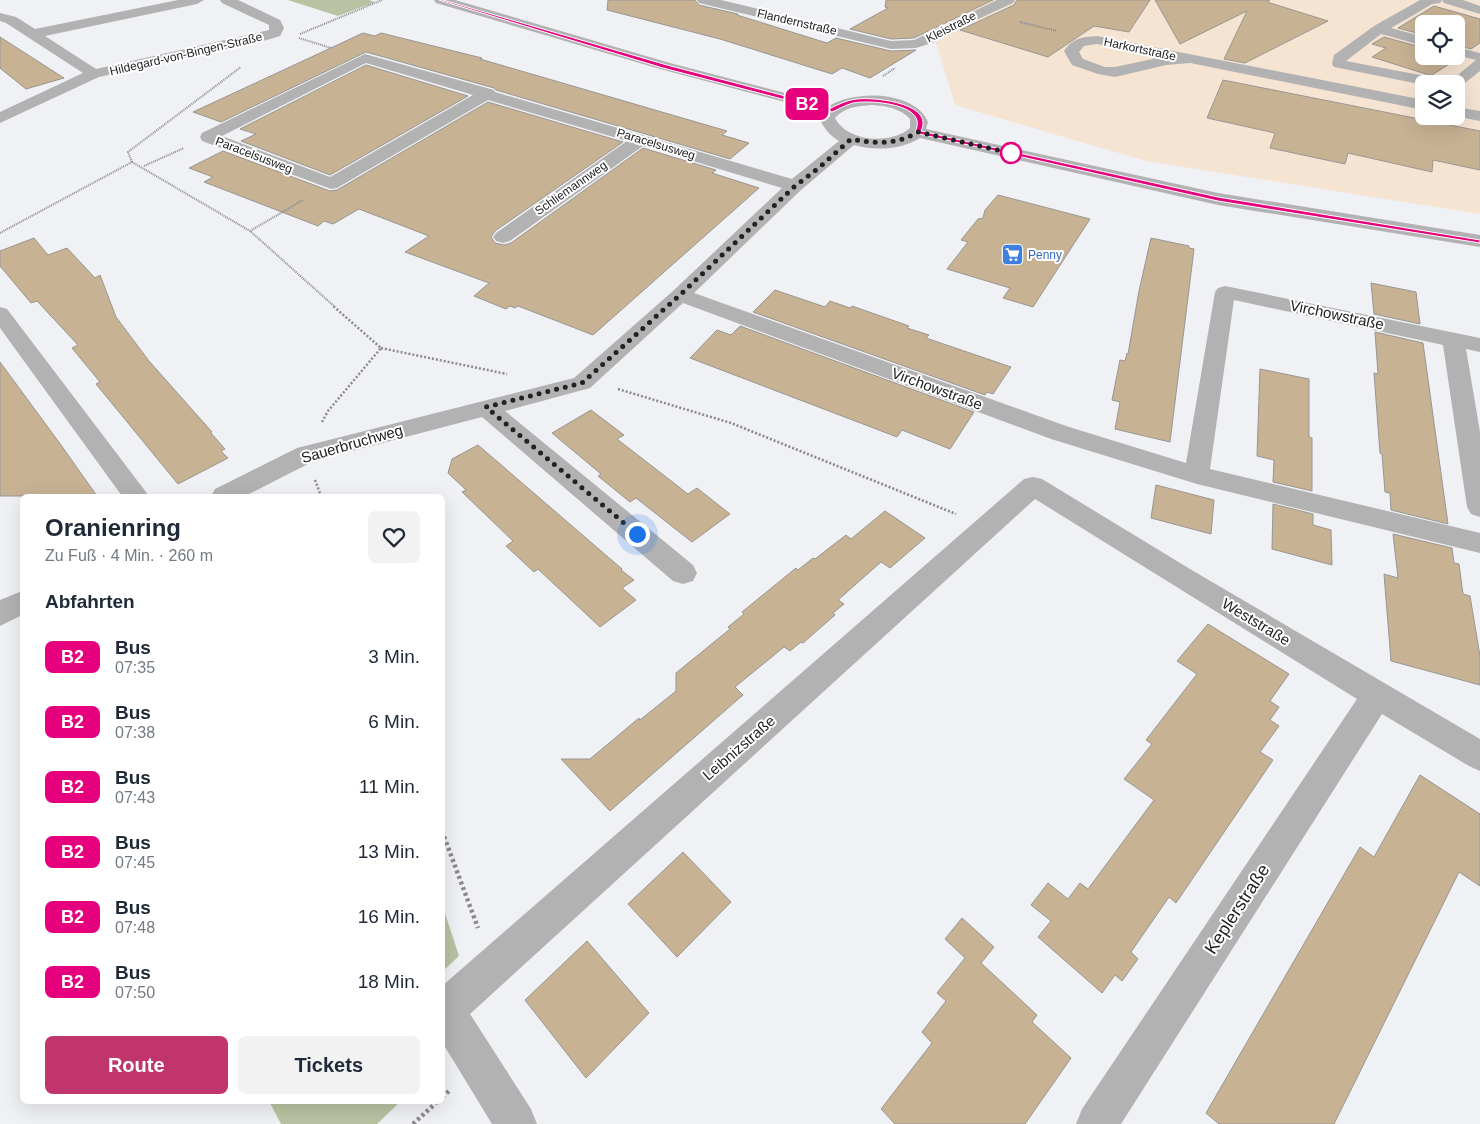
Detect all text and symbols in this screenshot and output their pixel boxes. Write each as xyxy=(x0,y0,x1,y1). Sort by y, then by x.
street label: Flandernstraße xyxy=(756,6,839,38)
street label: Kleistraße xyxy=(924,8,979,46)
map controls xyxy=(1415,15,1465,125)
button: locate xyxy=(1415,15,1465,65)
street label: Hildegard-von-Bingen-Straße xyxy=(108,30,264,78)
street label: Harkortstraße xyxy=(1103,35,1178,64)
button: layers xyxy=(1415,75,1465,125)
line badge: B2 xyxy=(784,88,830,120)
text: B2 xyxy=(795,94,819,114)
street label: Paracelsusweg xyxy=(615,125,697,163)
street label: Paracelsusweg xyxy=(214,134,294,176)
unlabelled marker xyxy=(1000,142,1022,164)
street label: Schliemannweg xyxy=(532,158,610,218)
supermarket icon: Penny xyxy=(1000,243,1024,267)
place label: Penny xyxy=(1028,248,1062,262)
street label: Virchowstraße xyxy=(1289,296,1386,333)
street label: Virchowstraße xyxy=(889,364,985,413)
street label: Sauerbruchweg xyxy=(299,421,405,466)
button: heart xyxy=(368,511,420,563)
text: Oranienring xyxy=(45,514,181,541)
your location xyxy=(625,522,650,547)
text: Zu Fuß · 4 Min. · 260 m xyxy=(45,547,213,564)
text: Abfahrten xyxy=(45,591,135,612)
street label: Weststraße xyxy=(1219,595,1293,649)
text: Bus xyxy=(115,637,151,658)
text: 3 Min. xyxy=(368,646,420,667)
text: B2 xyxy=(61,647,84,667)
text: 07:35 xyxy=(115,659,155,676)
text: Bus xyxy=(115,702,151,723)
text: 6 Min. xyxy=(368,711,420,732)
text: B2 xyxy=(61,712,84,732)
street label: Leibnizstraße xyxy=(699,712,778,784)
text: 07:38 xyxy=(115,724,155,741)
text: Bus xyxy=(115,767,151,788)
text: 11 Min. xyxy=(359,776,420,797)
text: B2 xyxy=(61,777,84,797)
text: 07:43 xyxy=(115,789,155,806)
text: Bus xyxy=(115,832,151,853)
text: 13 Min. xyxy=(358,841,420,862)
text: B2 xyxy=(61,842,84,862)
text: 07:45 xyxy=(115,854,155,871)
street label: Keplerstraße xyxy=(1201,860,1273,958)
text: Bus xyxy=(115,897,151,918)
text: 16 Min. xyxy=(358,906,420,927)
text: B2 xyxy=(61,907,84,927)
text: 07:48 xyxy=(115,919,155,936)
text: Bus xyxy=(115,962,151,983)
text: 18 Min. xyxy=(358,971,420,992)
text: B2 xyxy=(61,972,84,992)
text: 07:50 xyxy=(115,984,155,1001)
button: Route xyxy=(45,1036,228,1094)
button: Tickets xyxy=(238,1036,420,1094)

